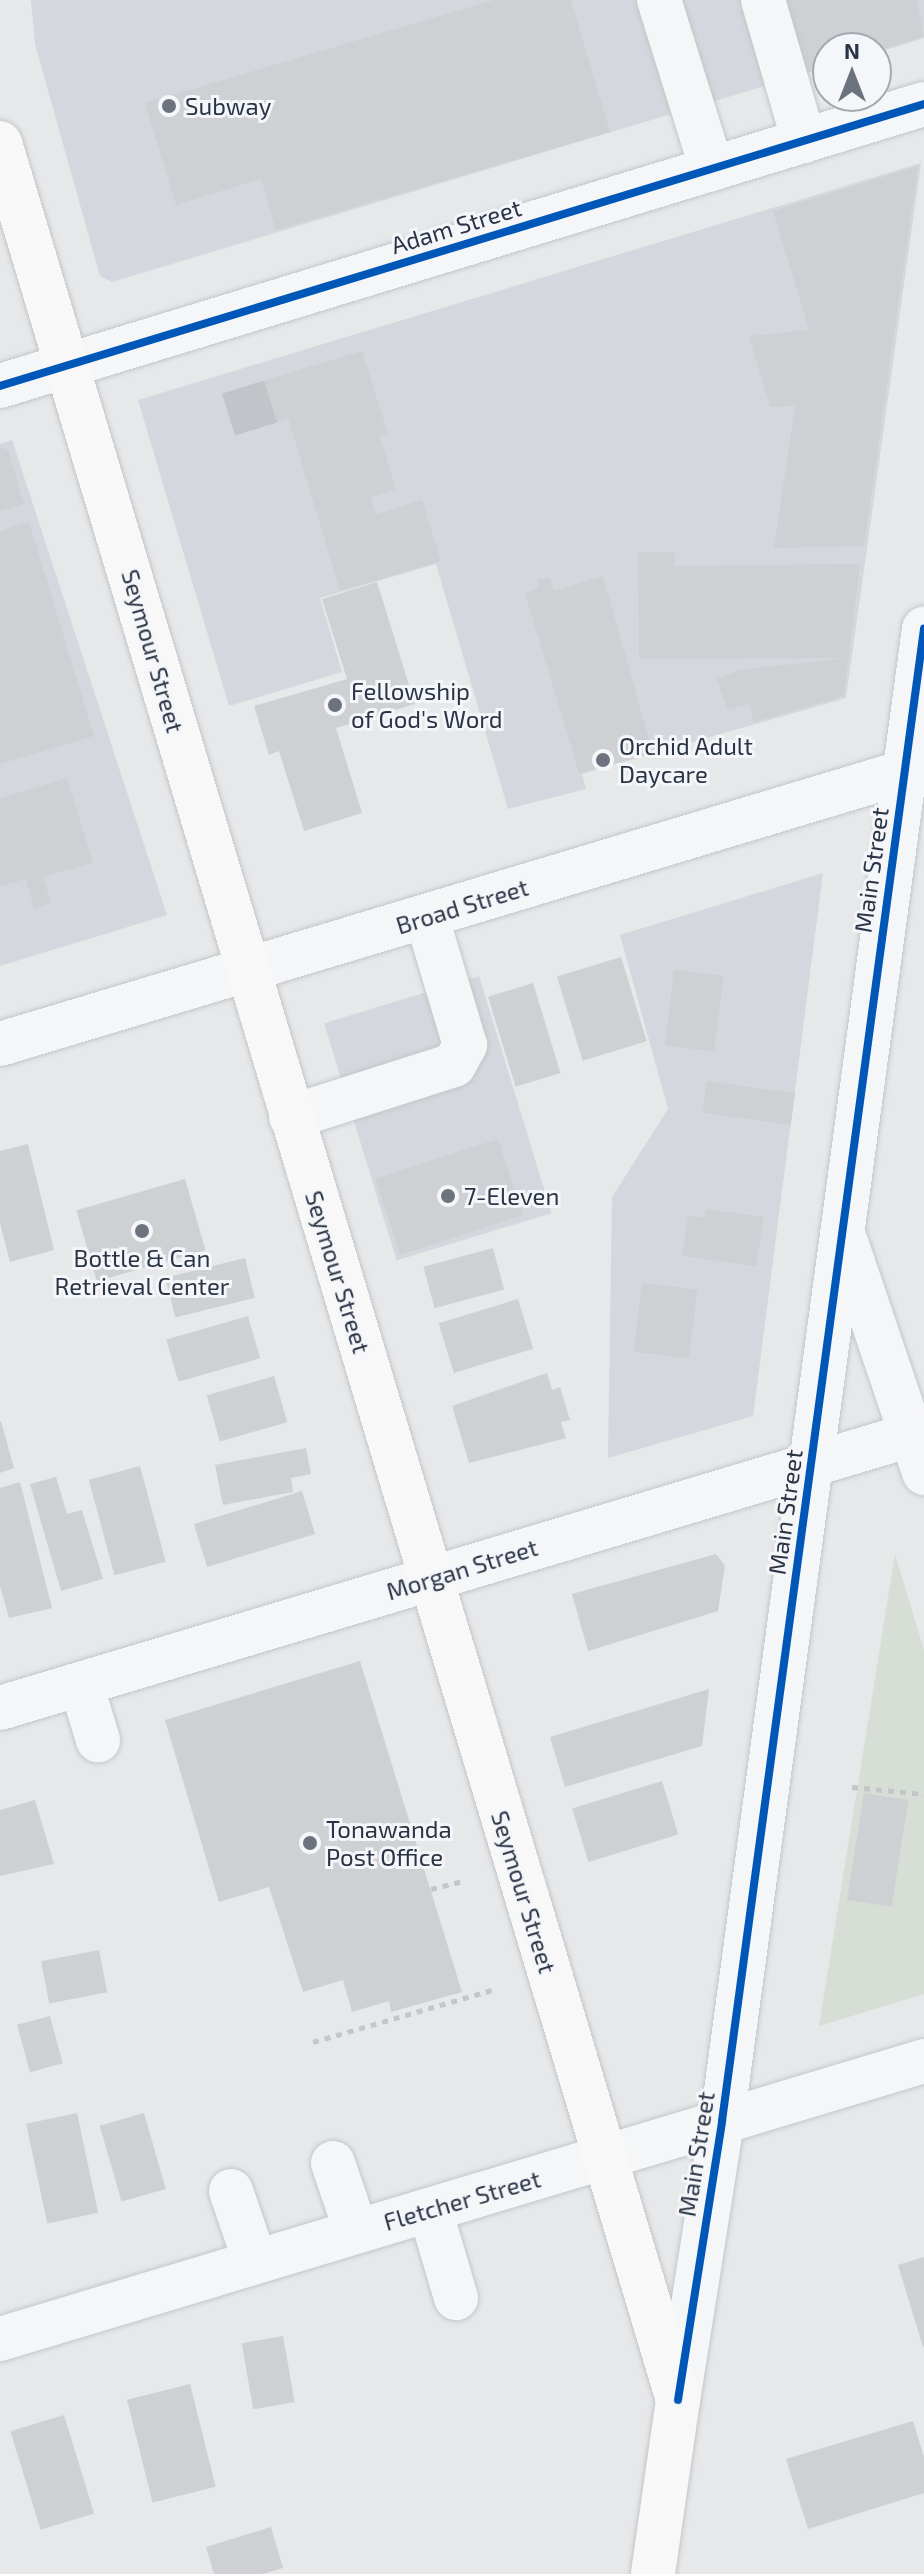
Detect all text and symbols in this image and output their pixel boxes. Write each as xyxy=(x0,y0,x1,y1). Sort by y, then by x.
north arrow xyxy=(812,32,892,112)
text: N xyxy=(844,37,860,63)
place label: Subway xyxy=(185,92,271,120)
marker: Subway xyxy=(160,97,178,115)
street label: Adam Street xyxy=(387,193,525,259)
street label: Seymour Street xyxy=(116,566,190,736)
place label: Fellowship of God's Word xyxy=(351,677,503,733)
marker: Fellowship of God's Word xyxy=(326,696,344,714)
place label: Orchid Adult Daycare xyxy=(619,732,754,788)
marker: Orchid Adult Daycare xyxy=(594,751,612,769)
street label: Main Street xyxy=(848,806,894,934)
street label: Broad Street xyxy=(392,872,532,940)
place label: 7-Eleven xyxy=(464,1182,559,1210)
street label: Seymour Street xyxy=(300,1187,376,1357)
marker: 7-Eleven xyxy=(439,1187,457,1205)
marker: Bottle & Can Retrieval Center xyxy=(133,1222,151,1240)
place label: Bottle & Can Retrieval Center xyxy=(54,1244,230,1300)
street label: Main Street xyxy=(762,1448,808,1576)
street label: Morgan Street xyxy=(383,1532,541,1606)
street label: Seymour Street xyxy=(486,1807,562,1977)
place label: Tonawanda Post Office xyxy=(326,1815,452,1871)
marker: Tonawanda Post Office xyxy=(301,1834,319,1852)
street label: Main Street xyxy=(672,2089,720,2219)
street label: Fletcher Street xyxy=(380,2164,544,2236)

